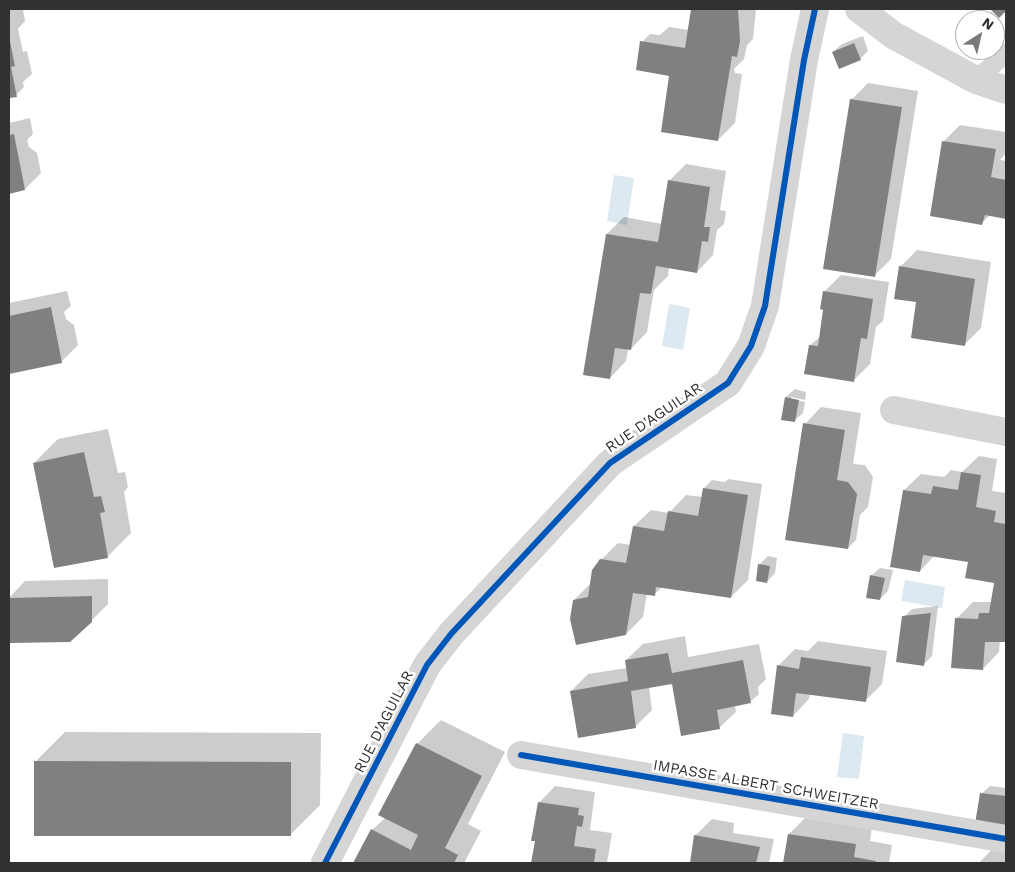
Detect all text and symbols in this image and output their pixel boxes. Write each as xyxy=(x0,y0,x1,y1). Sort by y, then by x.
north arrow xyxy=(955,10,1005,60)
text: N xyxy=(979,14,997,33)
street label: RUE D'AGUILAR xyxy=(602,379,706,457)
street label: RUE D'AGUILAR xyxy=(350,668,418,776)
street label: IMPASSE ALBERT SCHWEITZER xyxy=(652,756,880,814)

